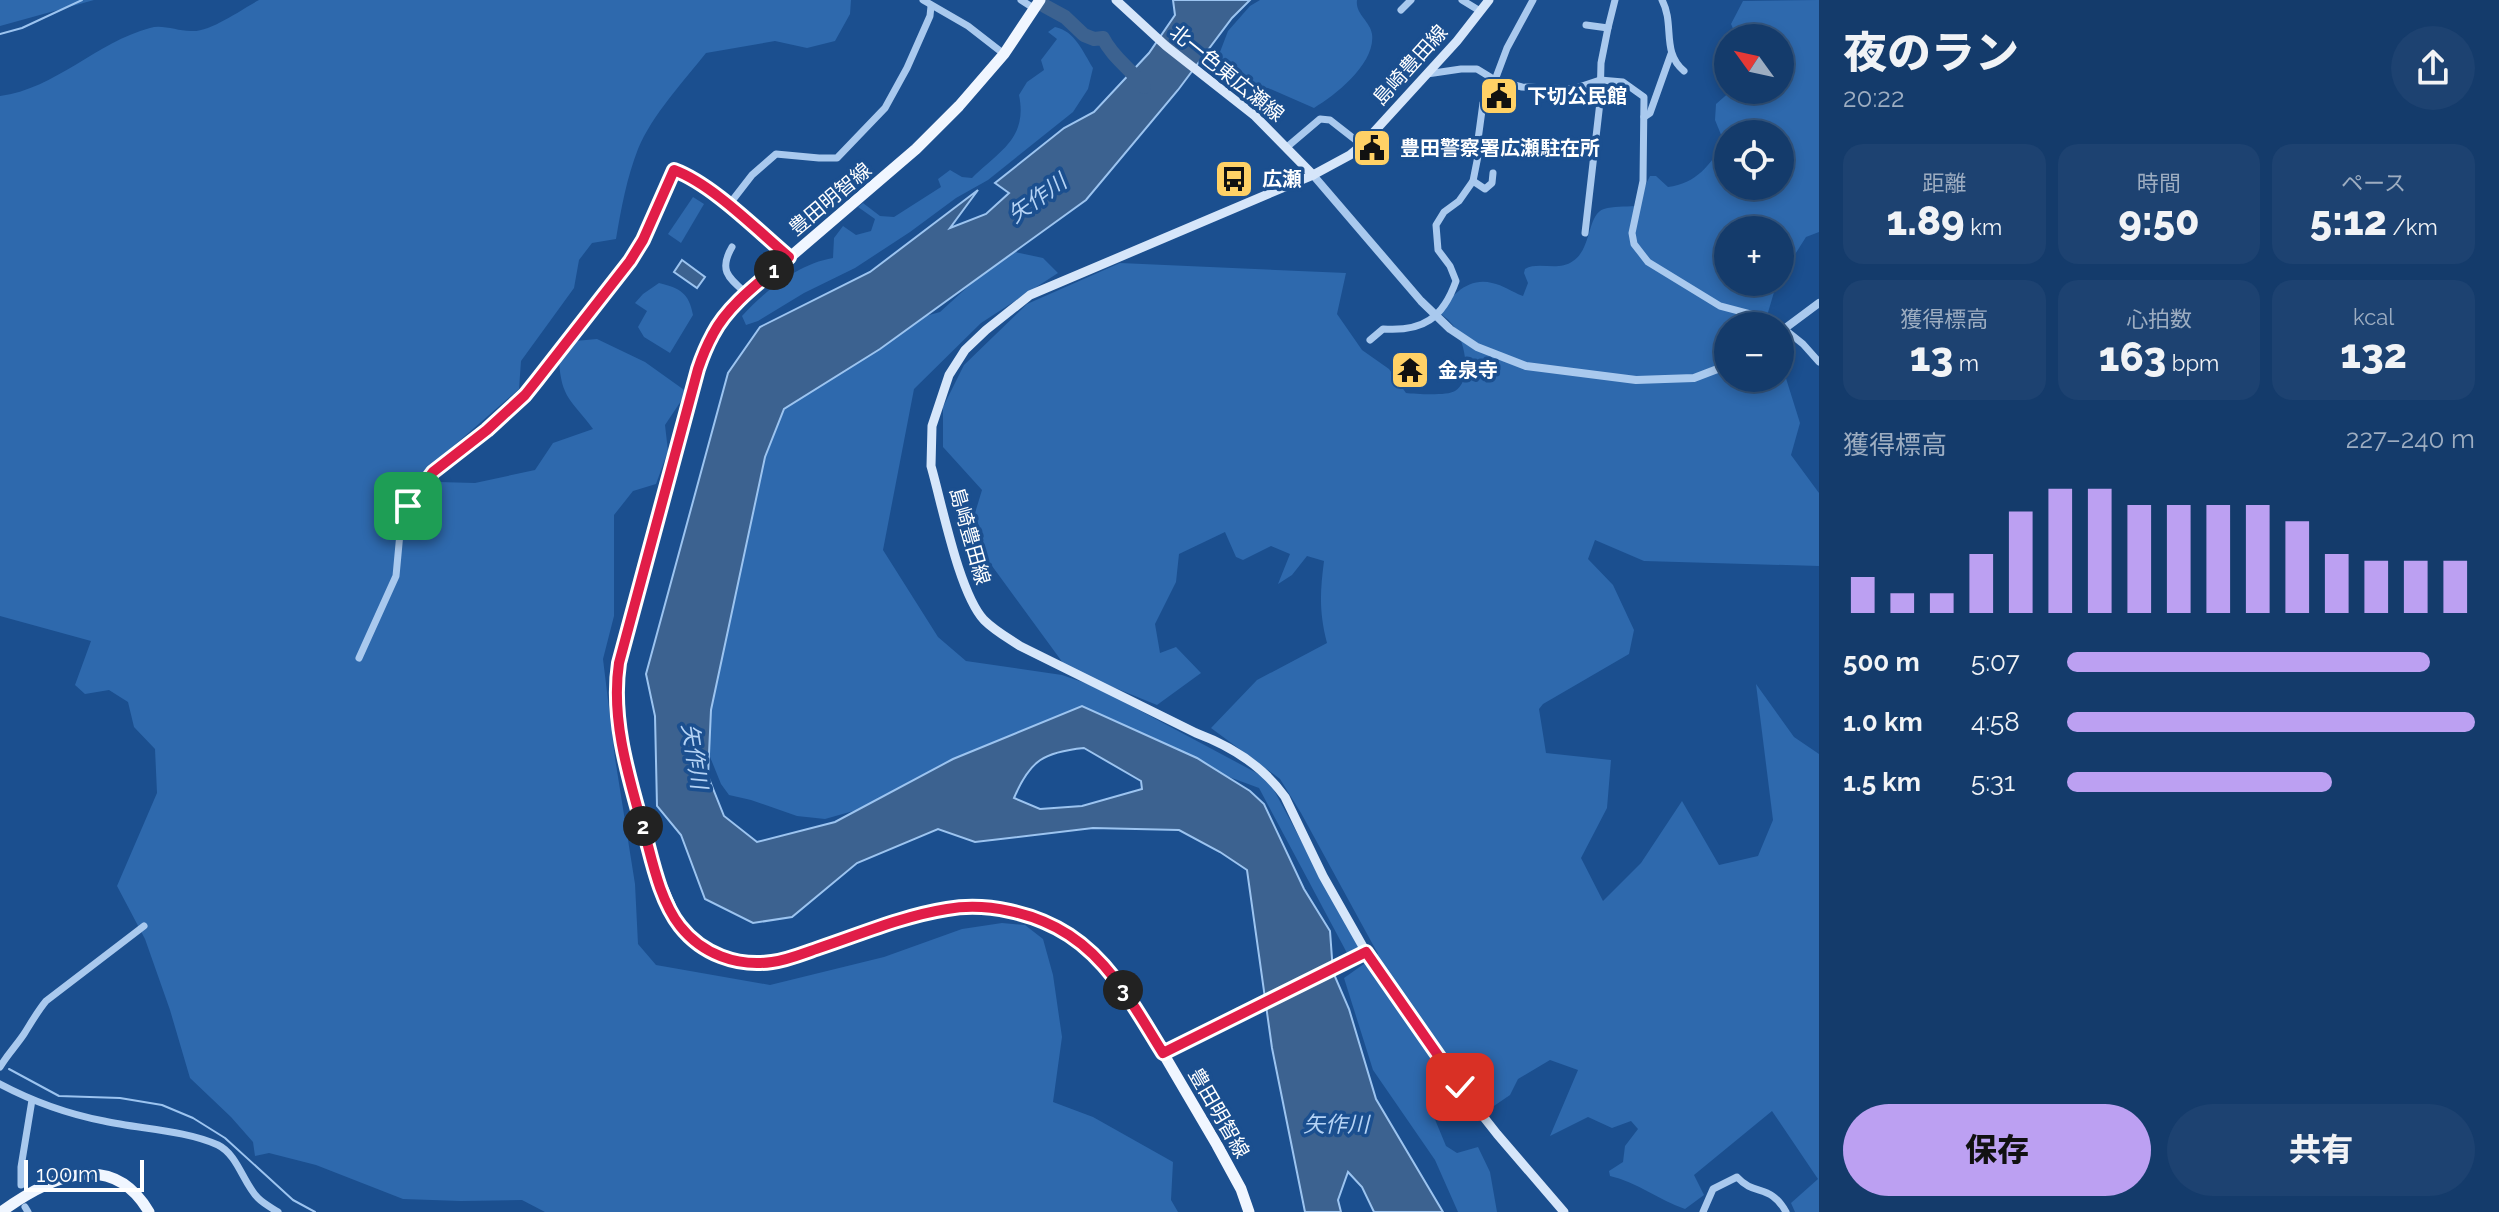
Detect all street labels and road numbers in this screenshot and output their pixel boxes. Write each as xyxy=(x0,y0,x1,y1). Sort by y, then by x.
street label: 北一色東広瀬線 xyxy=(1165,20,1289,126)
street label: 島崎豊田線 xyxy=(1368,20,1452,110)
street label: 豊田明智線 xyxy=(784,158,876,240)
street label: 島崎豊田線 xyxy=(945,485,995,587)
street label: 豊田明智線 xyxy=(1184,1064,1254,1162)

